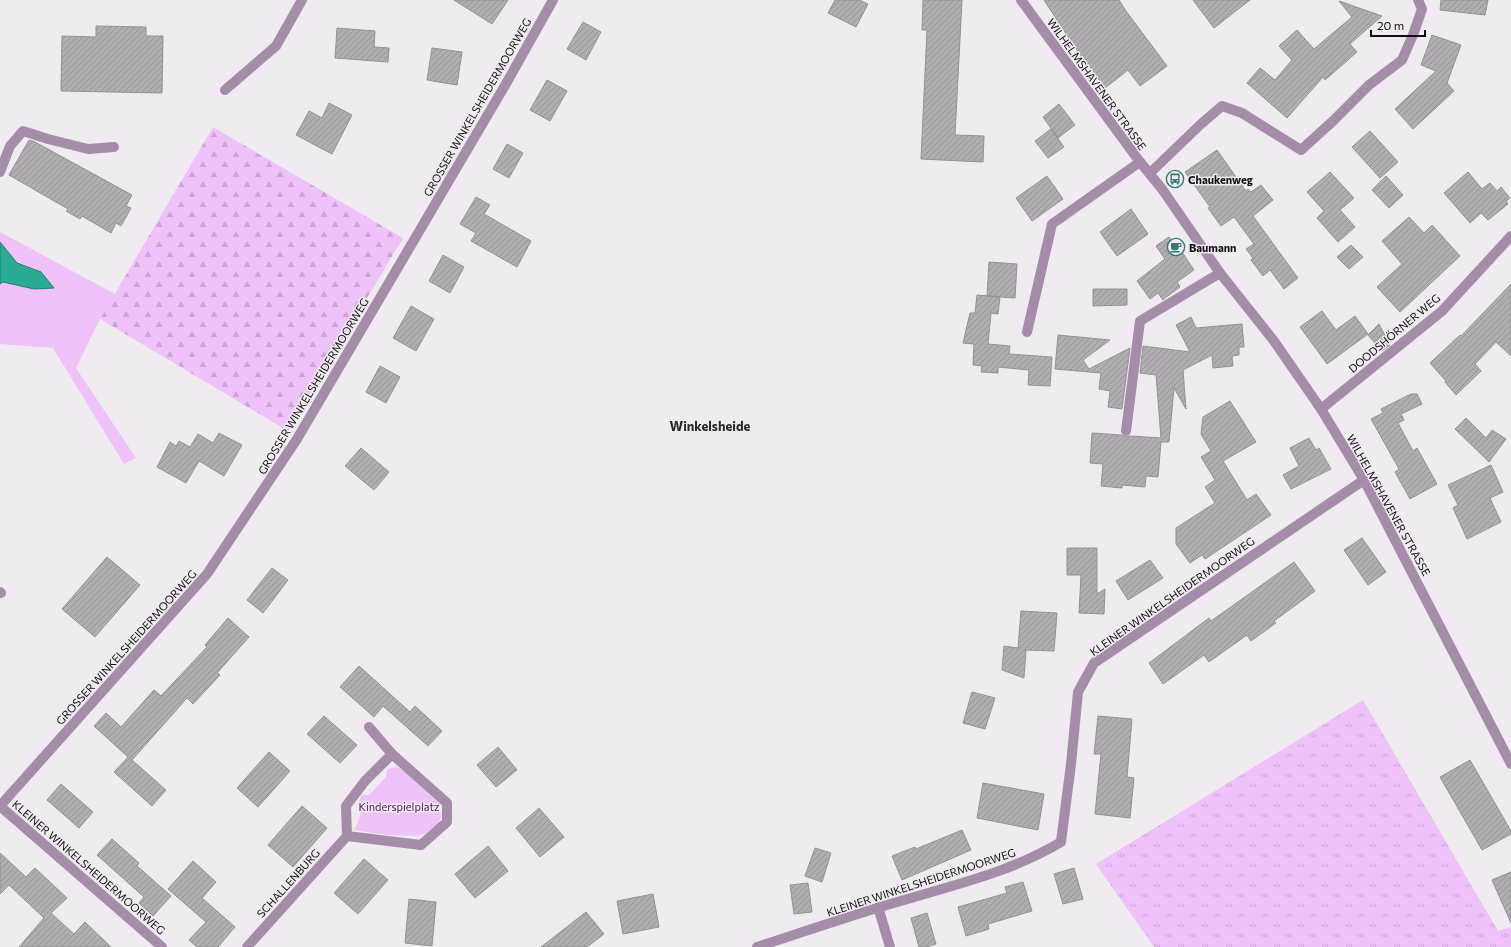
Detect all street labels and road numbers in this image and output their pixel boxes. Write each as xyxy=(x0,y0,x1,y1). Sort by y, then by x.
street label: GROSSER WINKELSHEIDERMOORWEG xyxy=(420,16,534,198)
street label: WILHELMSHAVENER STRASSE xyxy=(1045,16,1149,152)
street label: DOODSHÖRNER WEG xyxy=(1345,290,1442,375)
street label: GROSSER WINKELSHEIDERMOORWEG xyxy=(255,295,371,477)
street label: WILHELMSHAVENER STRASSE xyxy=(1345,432,1433,578)
street label: KLEINER WINKELSHEIDERMOORWEG xyxy=(1087,534,1257,658)
street label: GROSSER WINKELSHEIDERMOORWEG xyxy=(53,567,199,727)
street label: KLEINER WINKELSHEIDERMOORWEG xyxy=(10,797,168,937)
street label: KLEINER WINKELSHEIDERMOORWEG xyxy=(825,845,1017,919)
street label: SCHALLENBURG xyxy=(254,846,322,920)

